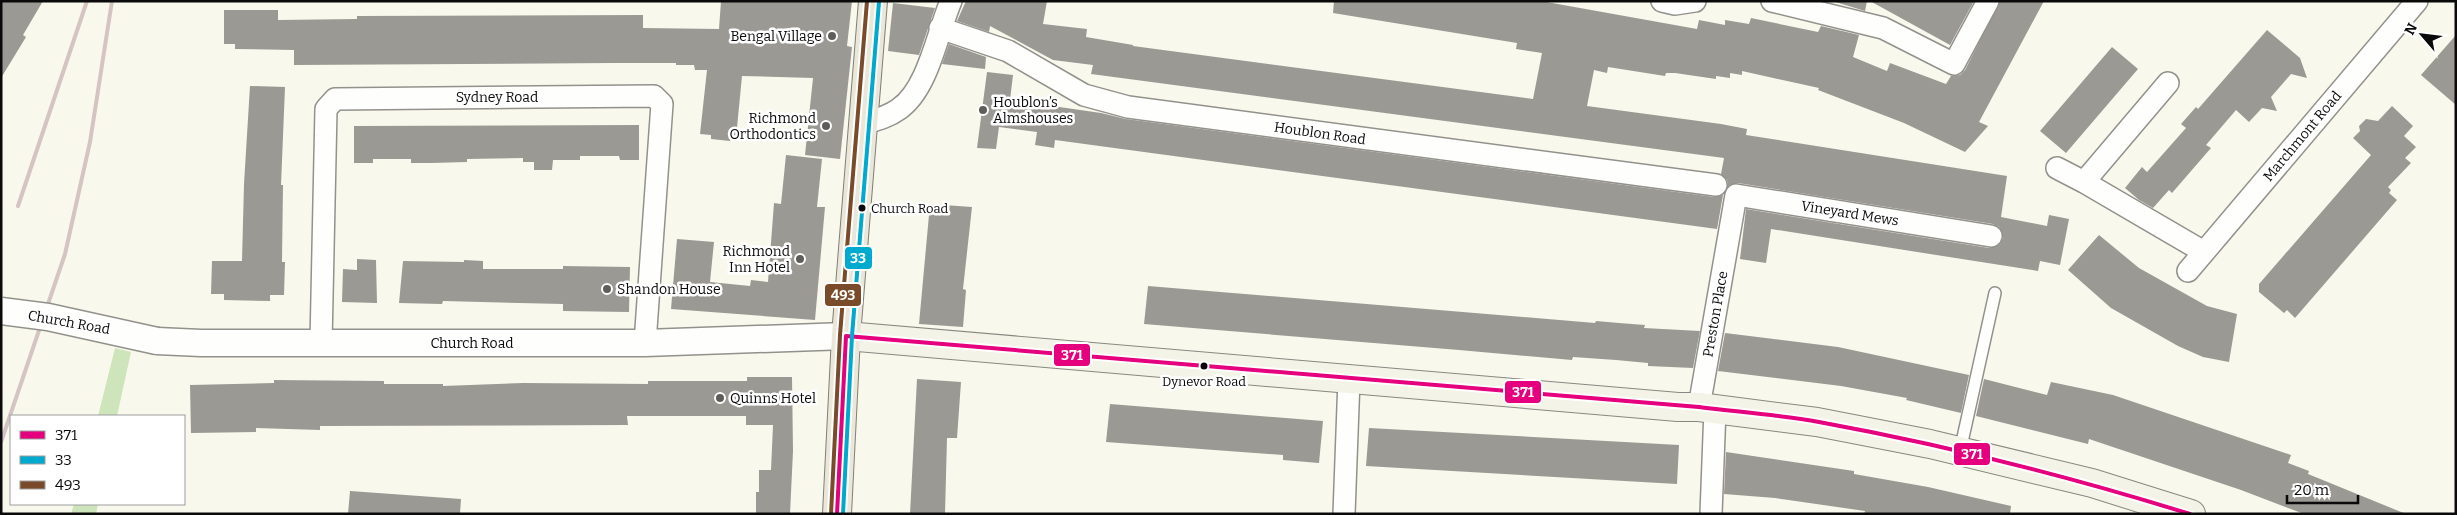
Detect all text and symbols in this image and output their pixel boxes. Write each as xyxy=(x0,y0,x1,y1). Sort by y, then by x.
north arrow xyxy=(2397,10,2447,60)
text: N xyxy=(2401,20,2421,38)
place label: Bengal Village xyxy=(730,28,822,45)
marker: Bengal Village xyxy=(826,30,838,42)
street label: Marchmont Road xyxy=(2260,88,2345,185)
street label: Sydney Road xyxy=(456,89,538,106)
place label: Houblon’s Almshouses xyxy=(993,94,1073,127)
marker: Houblon’s Almshouses xyxy=(977,104,989,116)
place label: Richmond Orthodontics xyxy=(730,110,816,143)
street label: Houblon Road xyxy=(1273,119,1367,148)
marker: Richmond Orthodontics xyxy=(820,120,832,132)
street label: Vineyard Mews xyxy=(1800,197,1900,230)
place label: Church Road xyxy=(871,201,949,216)
marker: Church Road xyxy=(857,203,867,213)
place label: Richmond Inn Hotel xyxy=(723,243,790,276)
line badge: 33 xyxy=(844,246,873,270)
text: 33 xyxy=(850,250,866,267)
marker: Richmond Inn Hotel xyxy=(794,253,806,265)
street label: Preston Place xyxy=(1700,270,1731,359)
place label: Shandon House xyxy=(617,281,721,298)
marker: Shandon House xyxy=(601,283,613,295)
line badge: 493 xyxy=(824,283,862,307)
text: 493 xyxy=(831,287,855,304)
street label: Church Road xyxy=(26,307,111,338)
street label: Church Road xyxy=(430,335,514,352)
line badge: 371 xyxy=(1053,343,1091,367)
text: 371 xyxy=(1061,347,1083,364)
marker: Dynevor Road xyxy=(1199,361,1209,371)
place label: Dynevor Road xyxy=(1162,374,1246,389)
line badge: 371 xyxy=(1504,380,1542,404)
text: 371 xyxy=(1512,384,1534,401)
place label: Quinns Hotel xyxy=(730,390,816,407)
marker: Quinns Hotel xyxy=(714,392,726,404)
legend xyxy=(10,415,185,505)
text: 371 xyxy=(55,426,77,444)
line badge: 371 xyxy=(1953,442,1991,466)
text: 371 xyxy=(1961,446,1983,463)
text: 33 xyxy=(55,451,72,469)
scale bar xyxy=(2287,472,2358,504)
text: 493 xyxy=(55,476,81,494)
text: 20 m xyxy=(2294,481,2330,499)

